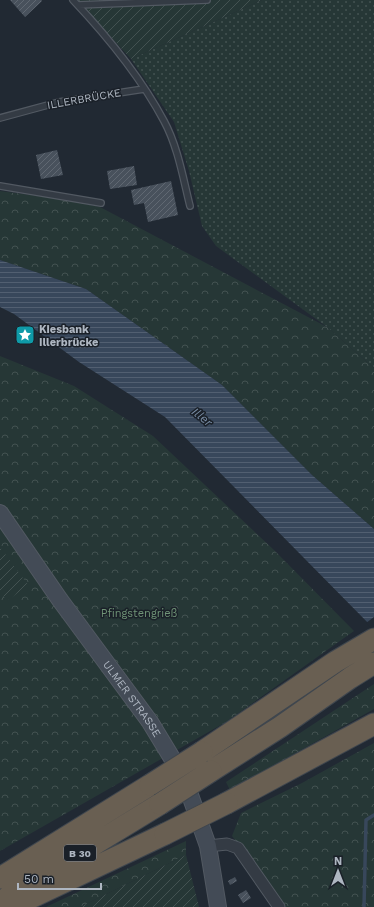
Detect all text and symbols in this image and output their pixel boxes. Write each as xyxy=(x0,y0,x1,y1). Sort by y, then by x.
street label: ILLERBRÜCKE xyxy=(46,85,122,112)
place label: Kiesbank Illerbrücke xyxy=(39,323,98,349)
place icon: Kiesbank Illerbrücke xyxy=(14,324,36,346)
water label: Iller xyxy=(189,405,216,430)
park label: Pfingstengrieß xyxy=(101,607,177,620)
street label: ULMER STRASSE xyxy=(100,658,164,739)
road number: B 30 xyxy=(64,845,96,861)
north arrow xyxy=(318,851,358,891)
text: N xyxy=(334,855,342,868)
scale bar xyxy=(18,865,101,891)
text: 50 m xyxy=(24,872,54,886)

